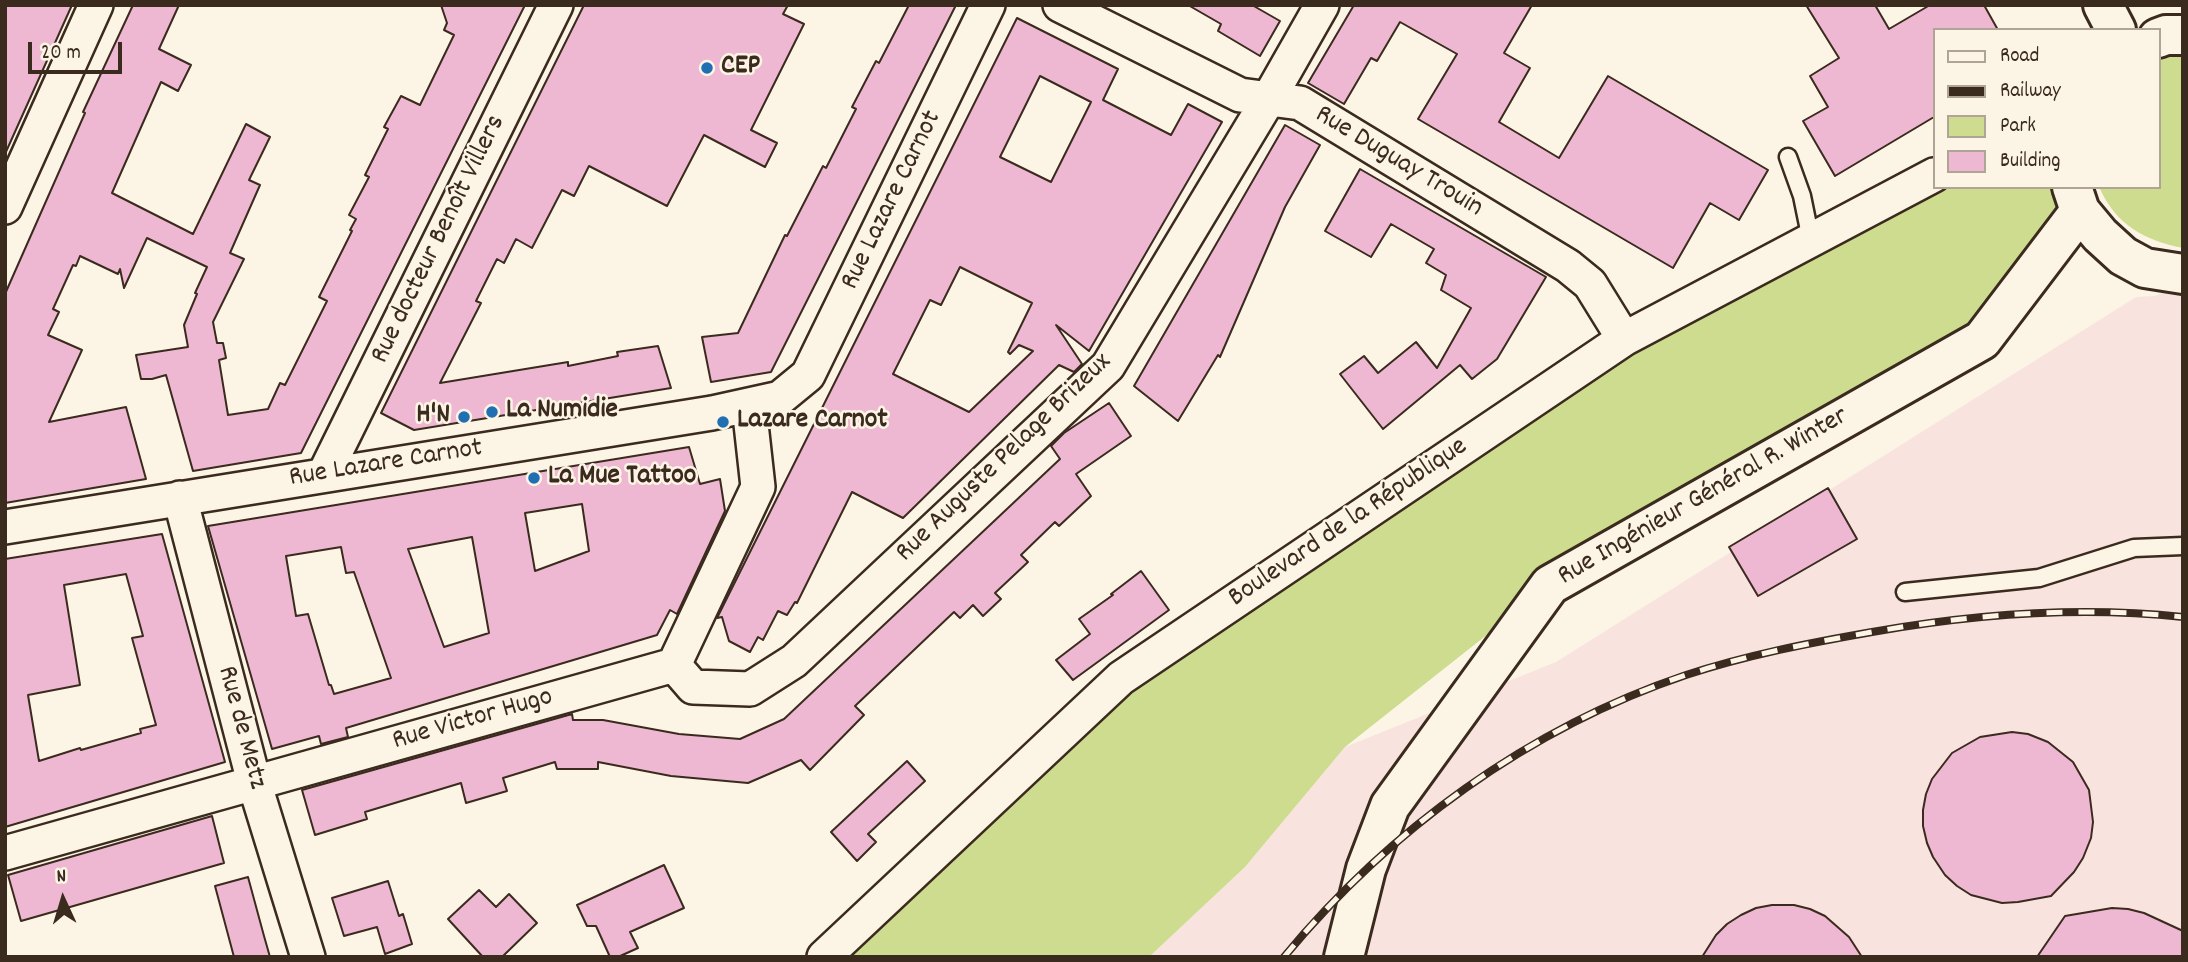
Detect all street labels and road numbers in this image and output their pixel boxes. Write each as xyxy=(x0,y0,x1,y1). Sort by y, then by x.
street label: Rue Duguay Trouin xyxy=(1308,100,1488,226)
street label: Rue Lazare Carnot xyxy=(835,106,951,296)
street label: Rue docteur Benoît Villers xyxy=(365,110,515,370)
street label: Rue Auguste Pelage Brizeux xyxy=(890,347,1120,571)
street label: Rue Ingénieur Général R. Winter xyxy=(1553,401,1855,595)
street label: Boulevard de la République xyxy=(1223,431,1475,617)
street label: Rue Lazare Carnot xyxy=(287,433,485,497)
street label: Rue de Metz xyxy=(207,663,273,793)
street label: Rue Victor Hugo xyxy=(389,682,557,760)

